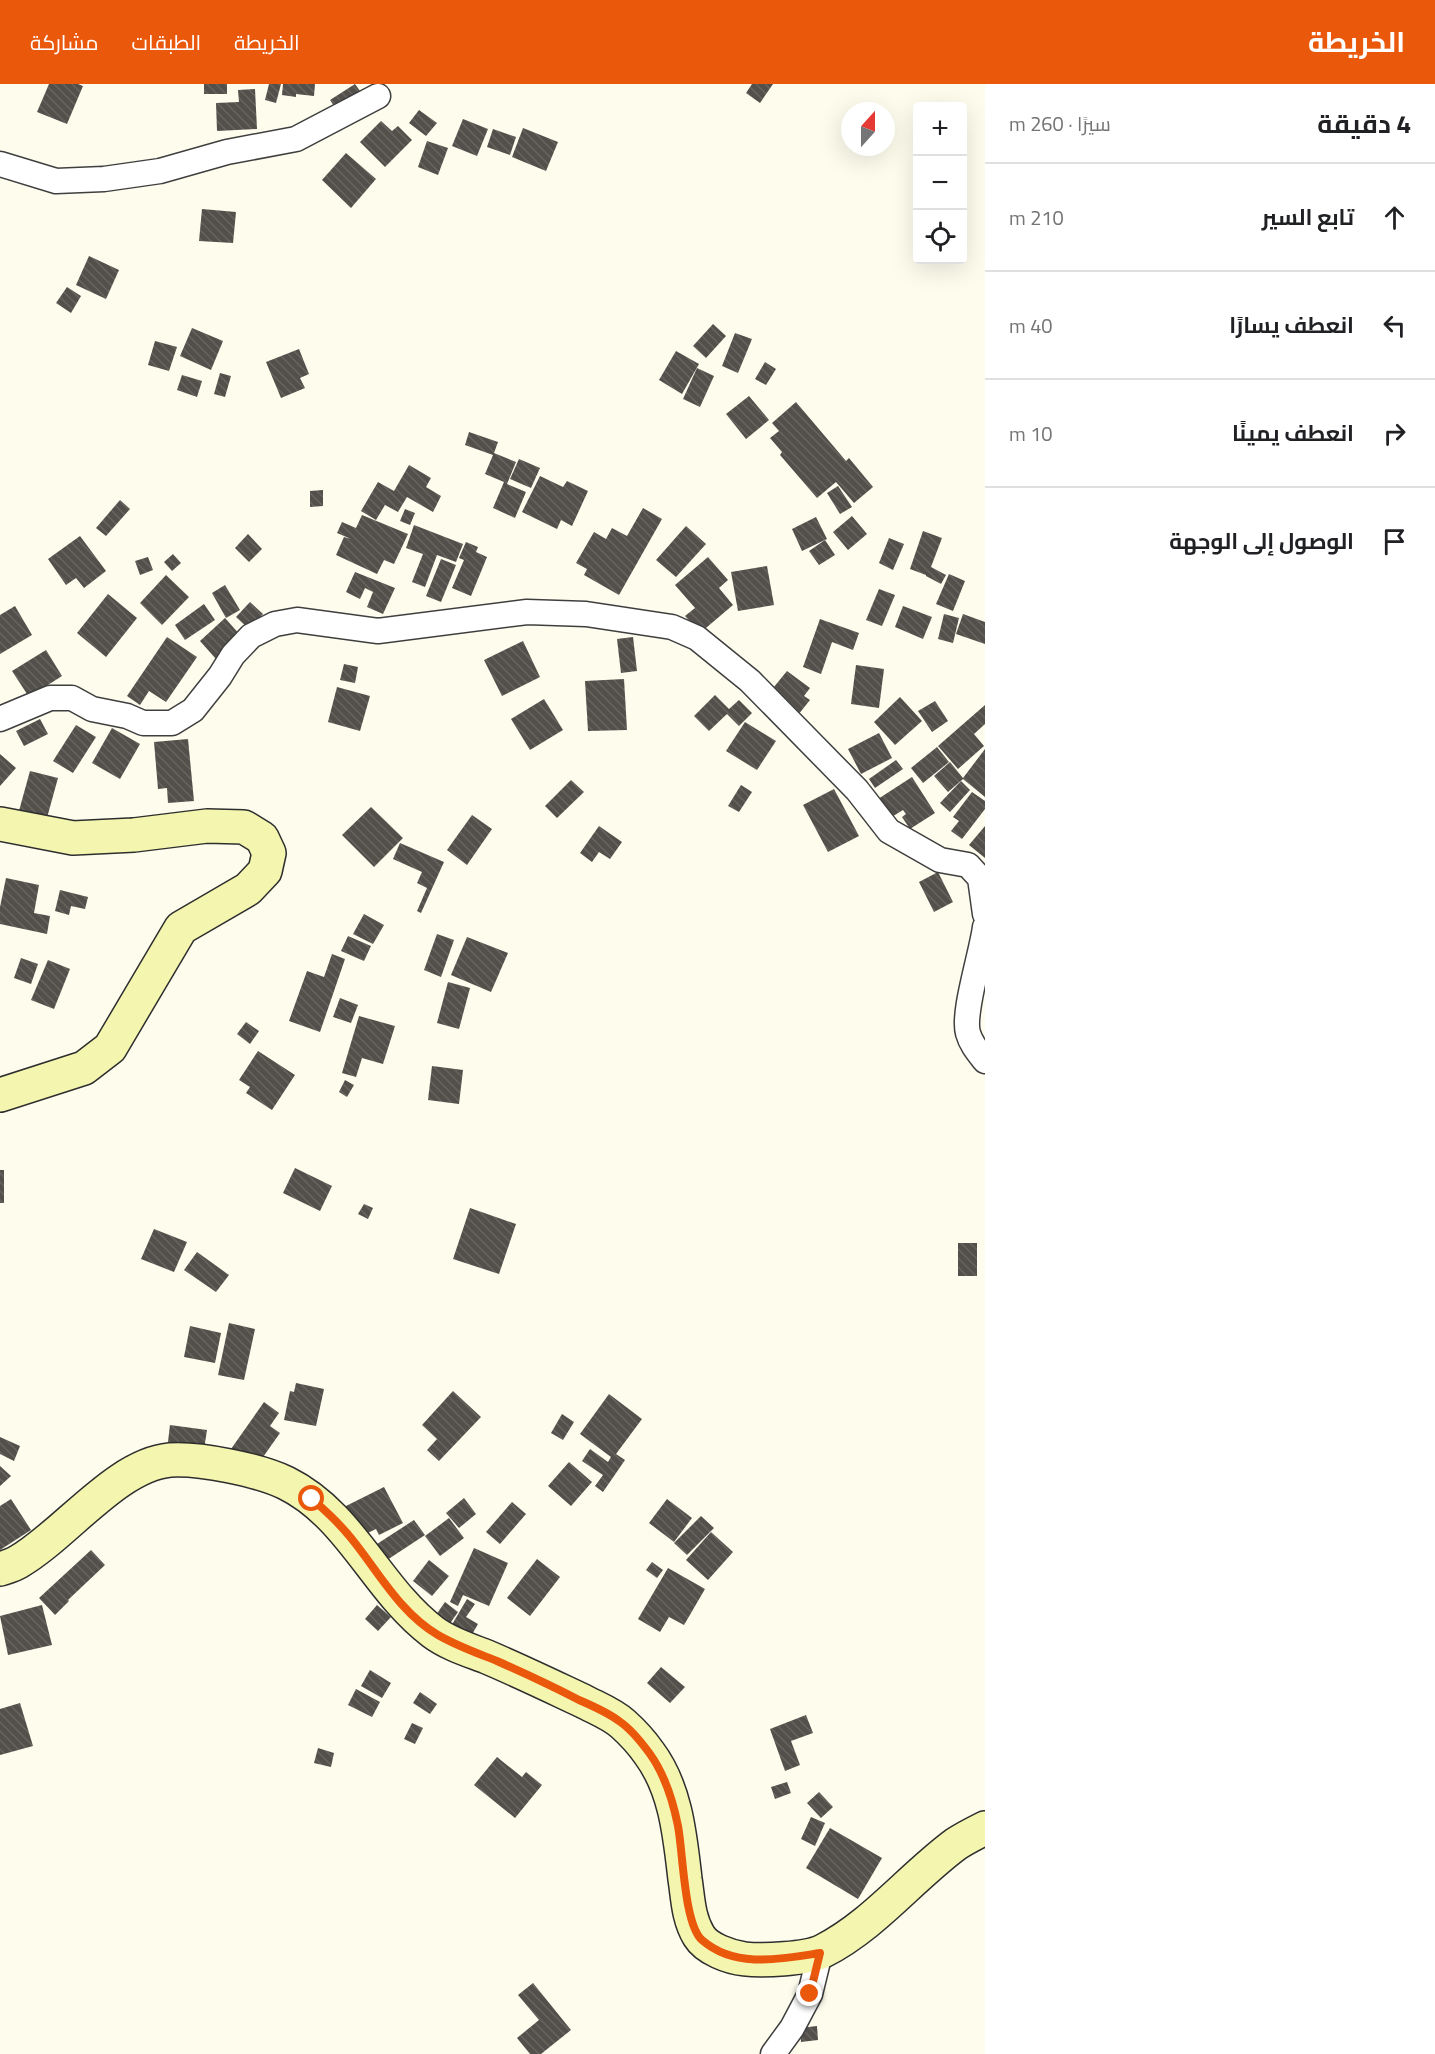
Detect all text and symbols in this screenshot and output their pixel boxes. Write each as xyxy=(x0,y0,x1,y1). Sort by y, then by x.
text: الخريطة xyxy=(1308,16,1405,68)
text: مشاركة xyxy=(30,23,99,62)
text: الطبقات xyxy=(132,23,201,62)
text: الخريطة xyxy=(234,23,300,62)
text: 4 دقيقة xyxy=(1317,99,1411,148)
north arrow xyxy=(841,102,895,156)
map controls xyxy=(913,102,967,264)
button: + xyxy=(913,102,967,156)
text: سيرًا · 260 m xyxy=(1009,105,1111,142)
button: − xyxy=(913,156,967,210)
text: تابع السير xyxy=(1262,196,1354,238)
text: 210 m xyxy=(1009,199,1064,236)
icon: ahead xyxy=(1378,201,1411,234)
button: locate xyxy=(913,210,967,264)
text: انعطف يسارًا xyxy=(1229,304,1354,346)
text: 40 m xyxy=(1009,307,1053,344)
icon: left xyxy=(1378,309,1411,342)
text: انعطف يمينًا xyxy=(1232,412,1354,454)
text: 10 m xyxy=(1009,415,1053,452)
icon: right xyxy=(1378,417,1411,450)
text: الوصول إلى الوجهة xyxy=(1169,520,1354,562)
icon: arrive xyxy=(1378,525,1411,558)
route start xyxy=(298,1485,324,1511)
route end xyxy=(796,1980,822,2006)

